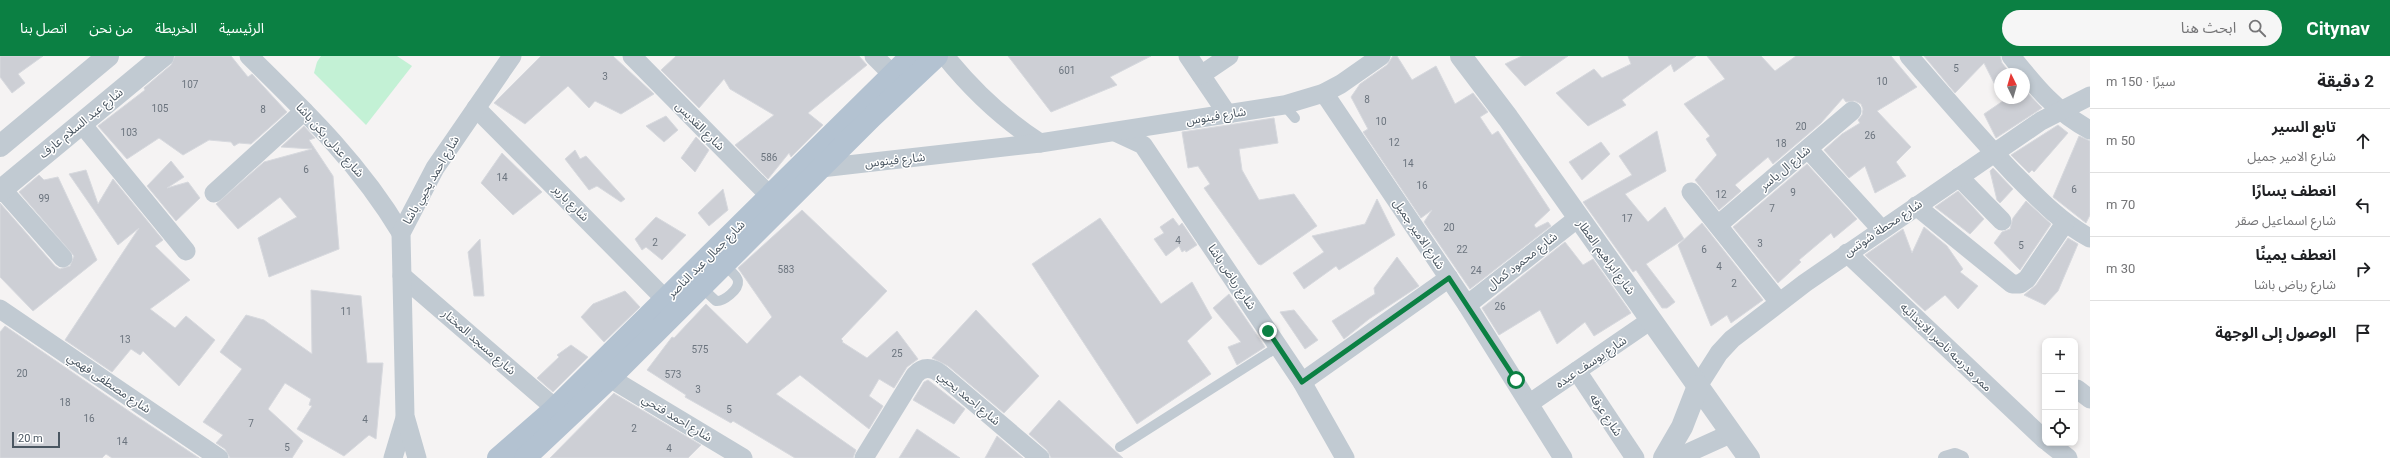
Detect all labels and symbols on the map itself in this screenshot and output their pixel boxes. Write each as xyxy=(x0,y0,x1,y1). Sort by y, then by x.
house number: 5 xyxy=(1953,63,1959,74)
house number: 601 xyxy=(1059,65,1075,76)
north arrow xyxy=(1994,68,2030,104)
house number: 3 xyxy=(602,71,608,82)
house number: 10 xyxy=(1876,76,1888,87)
house number: 107 xyxy=(182,79,199,90)
street label: شارع عبد السلام عارف xyxy=(36,85,127,163)
house number: 8 xyxy=(1364,94,1370,105)
street label: شارع القديس xyxy=(671,99,727,155)
street label: شارع عدلى يكن باشا xyxy=(292,100,367,181)
house number: 105 xyxy=(152,103,169,114)
house number: 8 xyxy=(260,104,266,115)
street label: شارع فينوس xyxy=(1185,104,1247,130)
house number: 10 xyxy=(1375,116,1387,127)
house number: 20 xyxy=(1795,121,1807,132)
house number: 103 xyxy=(121,127,137,138)
house number: 26 xyxy=(1864,130,1876,141)
street label: شارع احمد يحيي باشا xyxy=(400,133,464,228)
house number: 12 xyxy=(1388,137,1400,148)
house number: 18 xyxy=(1775,138,1787,149)
street label: شارع ال ياسر xyxy=(1756,143,1814,195)
street label: شارع فينوس xyxy=(864,150,926,172)
house number: 586 xyxy=(761,152,778,163)
house number: 14 xyxy=(1402,158,1414,169)
house number: 6 xyxy=(303,164,309,175)
house number: 14 xyxy=(496,172,508,183)
house number: 16 xyxy=(1416,180,1428,191)
street label: شارع باربر xyxy=(548,181,592,225)
house number: 6 xyxy=(2071,184,2077,195)
house number: 9 xyxy=(1790,187,1796,198)
house number: 12 xyxy=(1715,189,1727,200)
house number: 99 xyxy=(38,193,50,204)
street label: شارع الامير جميل xyxy=(1389,196,1448,273)
street label: شارع محطة شوتس xyxy=(1841,197,1926,261)
house number: 7 xyxy=(1769,203,1775,214)
house number: 17 xyxy=(1621,213,1633,224)
street label: شارع ابراهيم العطار xyxy=(1572,216,1638,298)
street label: شارع جمال عبد الناصر xyxy=(664,217,749,303)
house number: 20 xyxy=(1443,222,1455,233)
street label: شارع محمود كمال xyxy=(1484,229,1561,294)
house number: 4 xyxy=(1175,235,1181,246)
house number: 2 xyxy=(652,237,658,248)
house number: 3 xyxy=(1757,238,1763,249)
house number: 5 xyxy=(2018,240,2024,251)
street label: شارع رياض باشا xyxy=(1203,242,1259,313)
house number: 22 xyxy=(1456,244,1468,255)
house number: 6 xyxy=(1701,244,1707,255)
house number: 4 xyxy=(1716,261,1722,272)
house number: 583 xyxy=(778,264,794,275)
house number: 24 xyxy=(1470,265,1482,276)
house number: 2 xyxy=(1731,278,1737,289)
street label: ممر مدرسه ناصر الابتدائيه xyxy=(1897,300,1995,394)
house number: 26 xyxy=(1494,301,1506,312)
house number: 11 xyxy=(340,306,352,317)
street label: شارع مسجد المختار xyxy=(437,306,519,379)
route end xyxy=(1259,322,1277,340)
street label: شارع يوسف عبده xyxy=(1553,333,1630,393)
house number: 13 xyxy=(119,334,131,345)
house number: 575 xyxy=(692,344,709,355)
house number: 25 xyxy=(891,348,903,359)
street label: شارع مصطفى فهمي xyxy=(63,350,153,418)
house number: 20 xyxy=(16,368,28,379)
street label: شارع احمد يحيي xyxy=(933,368,1003,430)
house number: 573 xyxy=(665,369,681,380)
route start xyxy=(1507,371,1525,389)
house number: 3 xyxy=(695,384,701,395)
street label: شارع عرفه xyxy=(1585,391,1625,440)
street label: شارع احمد فتحي xyxy=(638,392,714,447)
house number: 18 xyxy=(59,397,71,408)
house number: 5 xyxy=(726,404,732,415)
house number: 16 xyxy=(83,413,95,424)
house number: 4 xyxy=(362,414,368,425)
house number: 7 xyxy=(248,418,254,429)
house number: 2 xyxy=(631,423,637,434)
scale bar xyxy=(12,430,60,449)
house number: 14 xyxy=(116,436,128,447)
house number: 5 xyxy=(284,442,290,453)
house number: 4 xyxy=(666,443,672,454)

